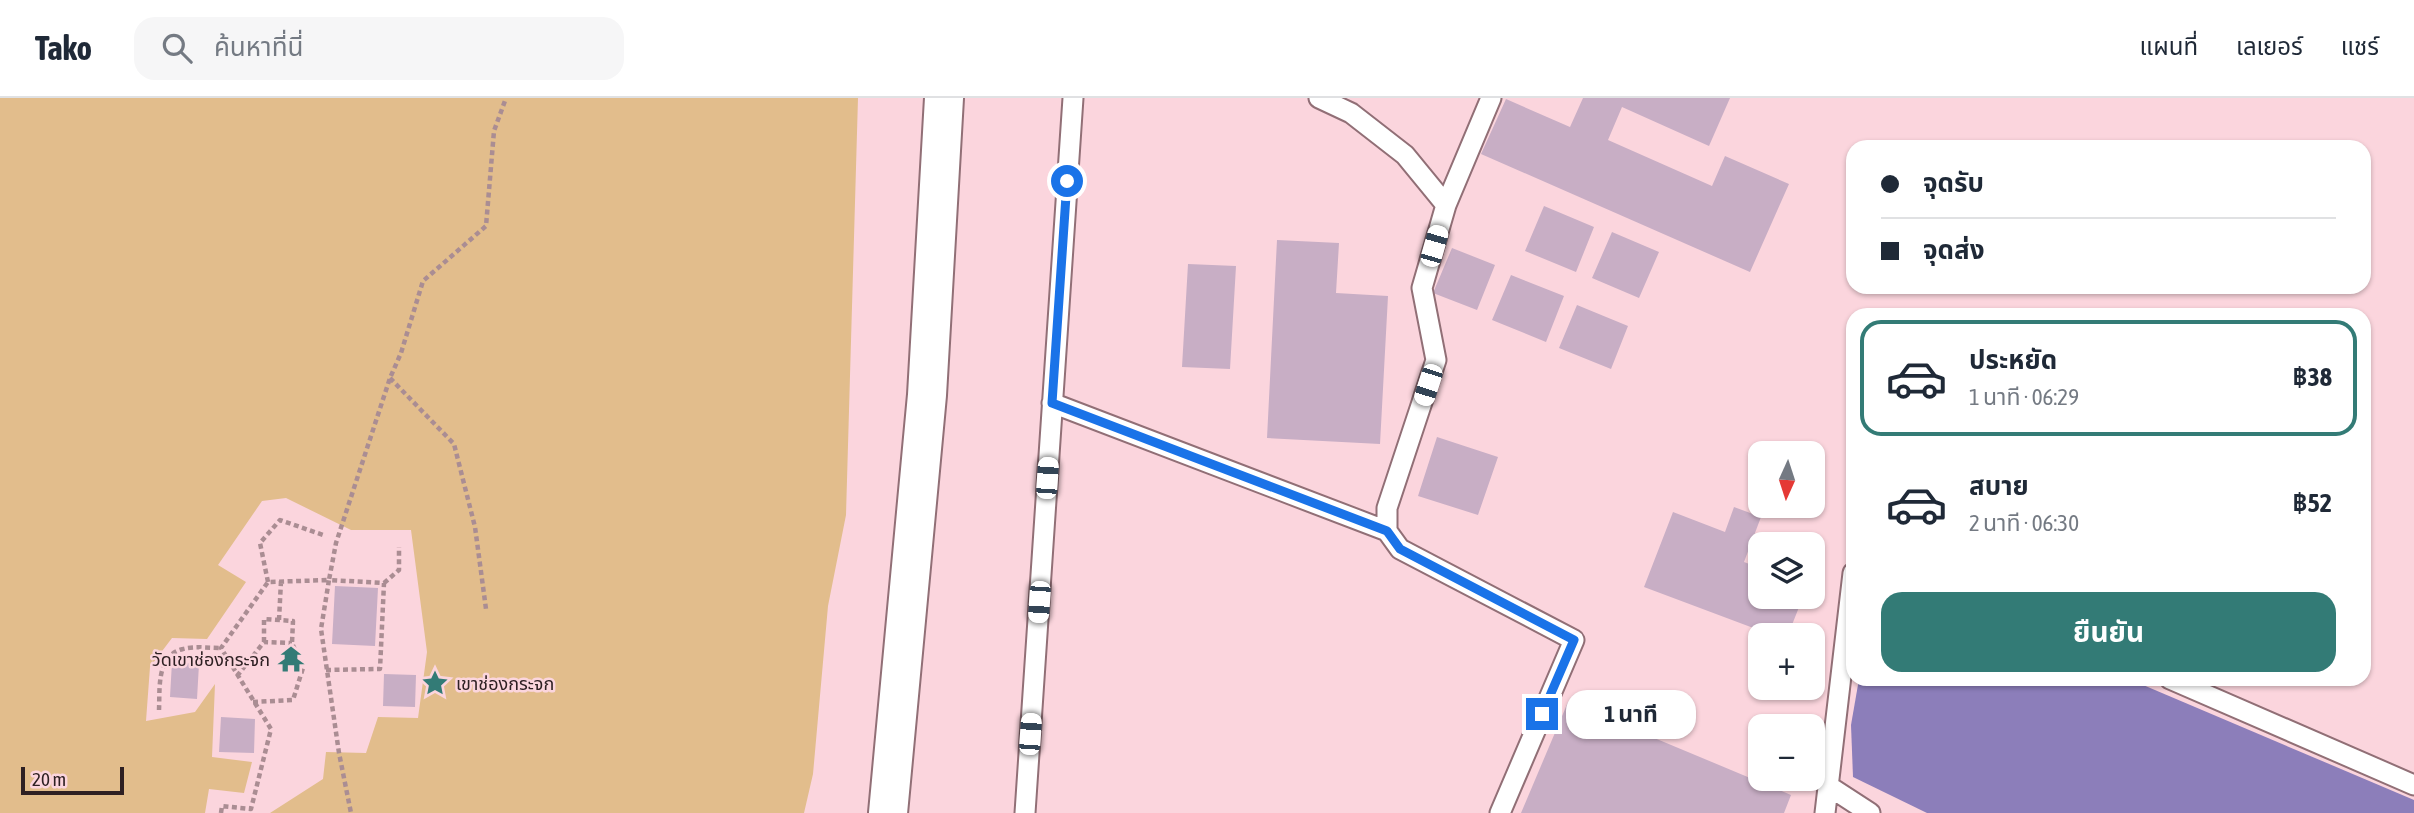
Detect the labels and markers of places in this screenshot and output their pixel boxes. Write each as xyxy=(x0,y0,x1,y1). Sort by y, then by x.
temple icon: วัดเขาช่องกระจก xyxy=(276,644,306,674)
place label: วัดเขาช่องกระจก xyxy=(152,649,270,670)
place icon: เขาช่องกระจก xyxy=(420,668,450,698)
place label: เขาช่องกระจก xyxy=(456,673,554,694)

